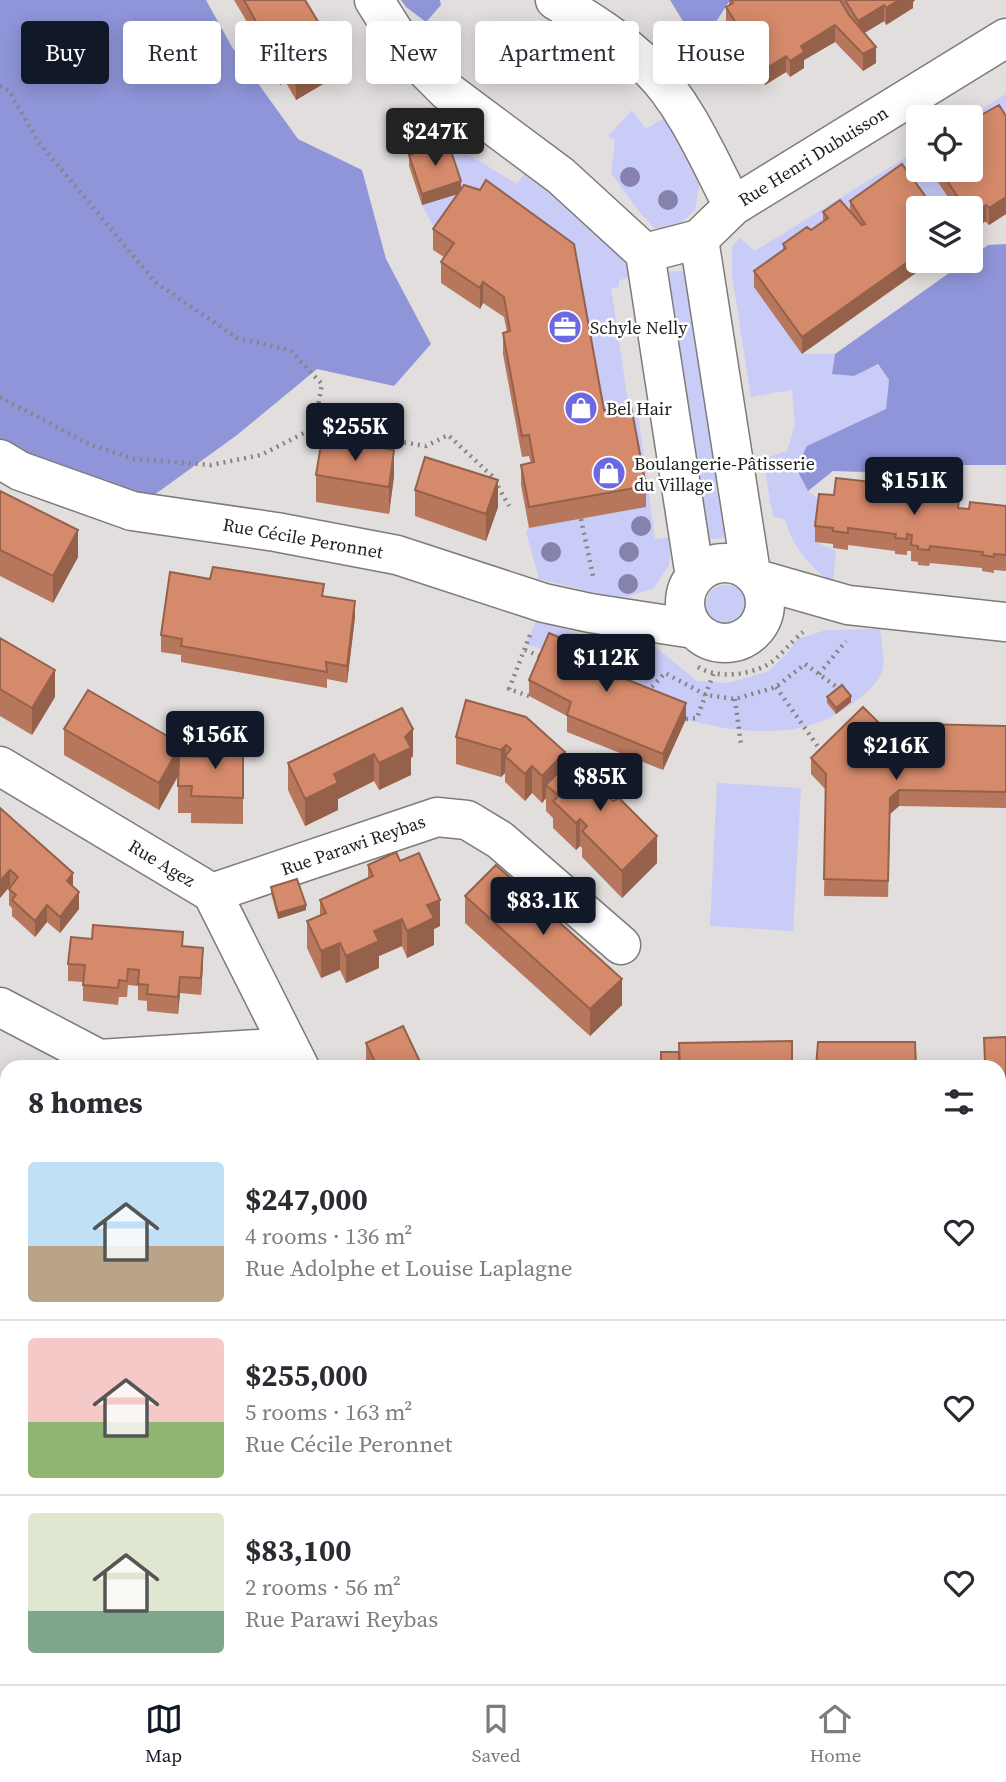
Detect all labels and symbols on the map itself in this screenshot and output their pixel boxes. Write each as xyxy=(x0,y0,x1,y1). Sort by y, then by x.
street label: Rue Henri Dubuisson xyxy=(733,100,893,212)
pin: $247K xyxy=(386,108,484,168)
office icon: Schyle Nelly xyxy=(546,308,584,346)
place label: Schyle Nelly xyxy=(590,315,688,340)
shop icon: Bel Hair xyxy=(562,389,600,427)
place label: Bel Hair xyxy=(606,396,672,421)
pin: $255K xyxy=(306,404,404,463)
place label: Boulangerie-Pâtisserie du Village xyxy=(634,451,815,497)
shop icon: Boulangerie-Pâtisserie du Village xyxy=(590,454,628,492)
pin: $151K xyxy=(865,458,963,517)
street label: Rue Cécile Peronnet xyxy=(221,512,385,564)
pin: $112K xyxy=(557,634,655,694)
pin: $156K xyxy=(166,712,264,771)
pin: $216K xyxy=(847,722,945,782)
pin: $85K xyxy=(559,754,641,813)
street label: Rue Parawi Reybas xyxy=(277,809,429,881)
street label: Rue Agez xyxy=(124,833,200,893)
pin: $83.1K xyxy=(486,878,600,937)

